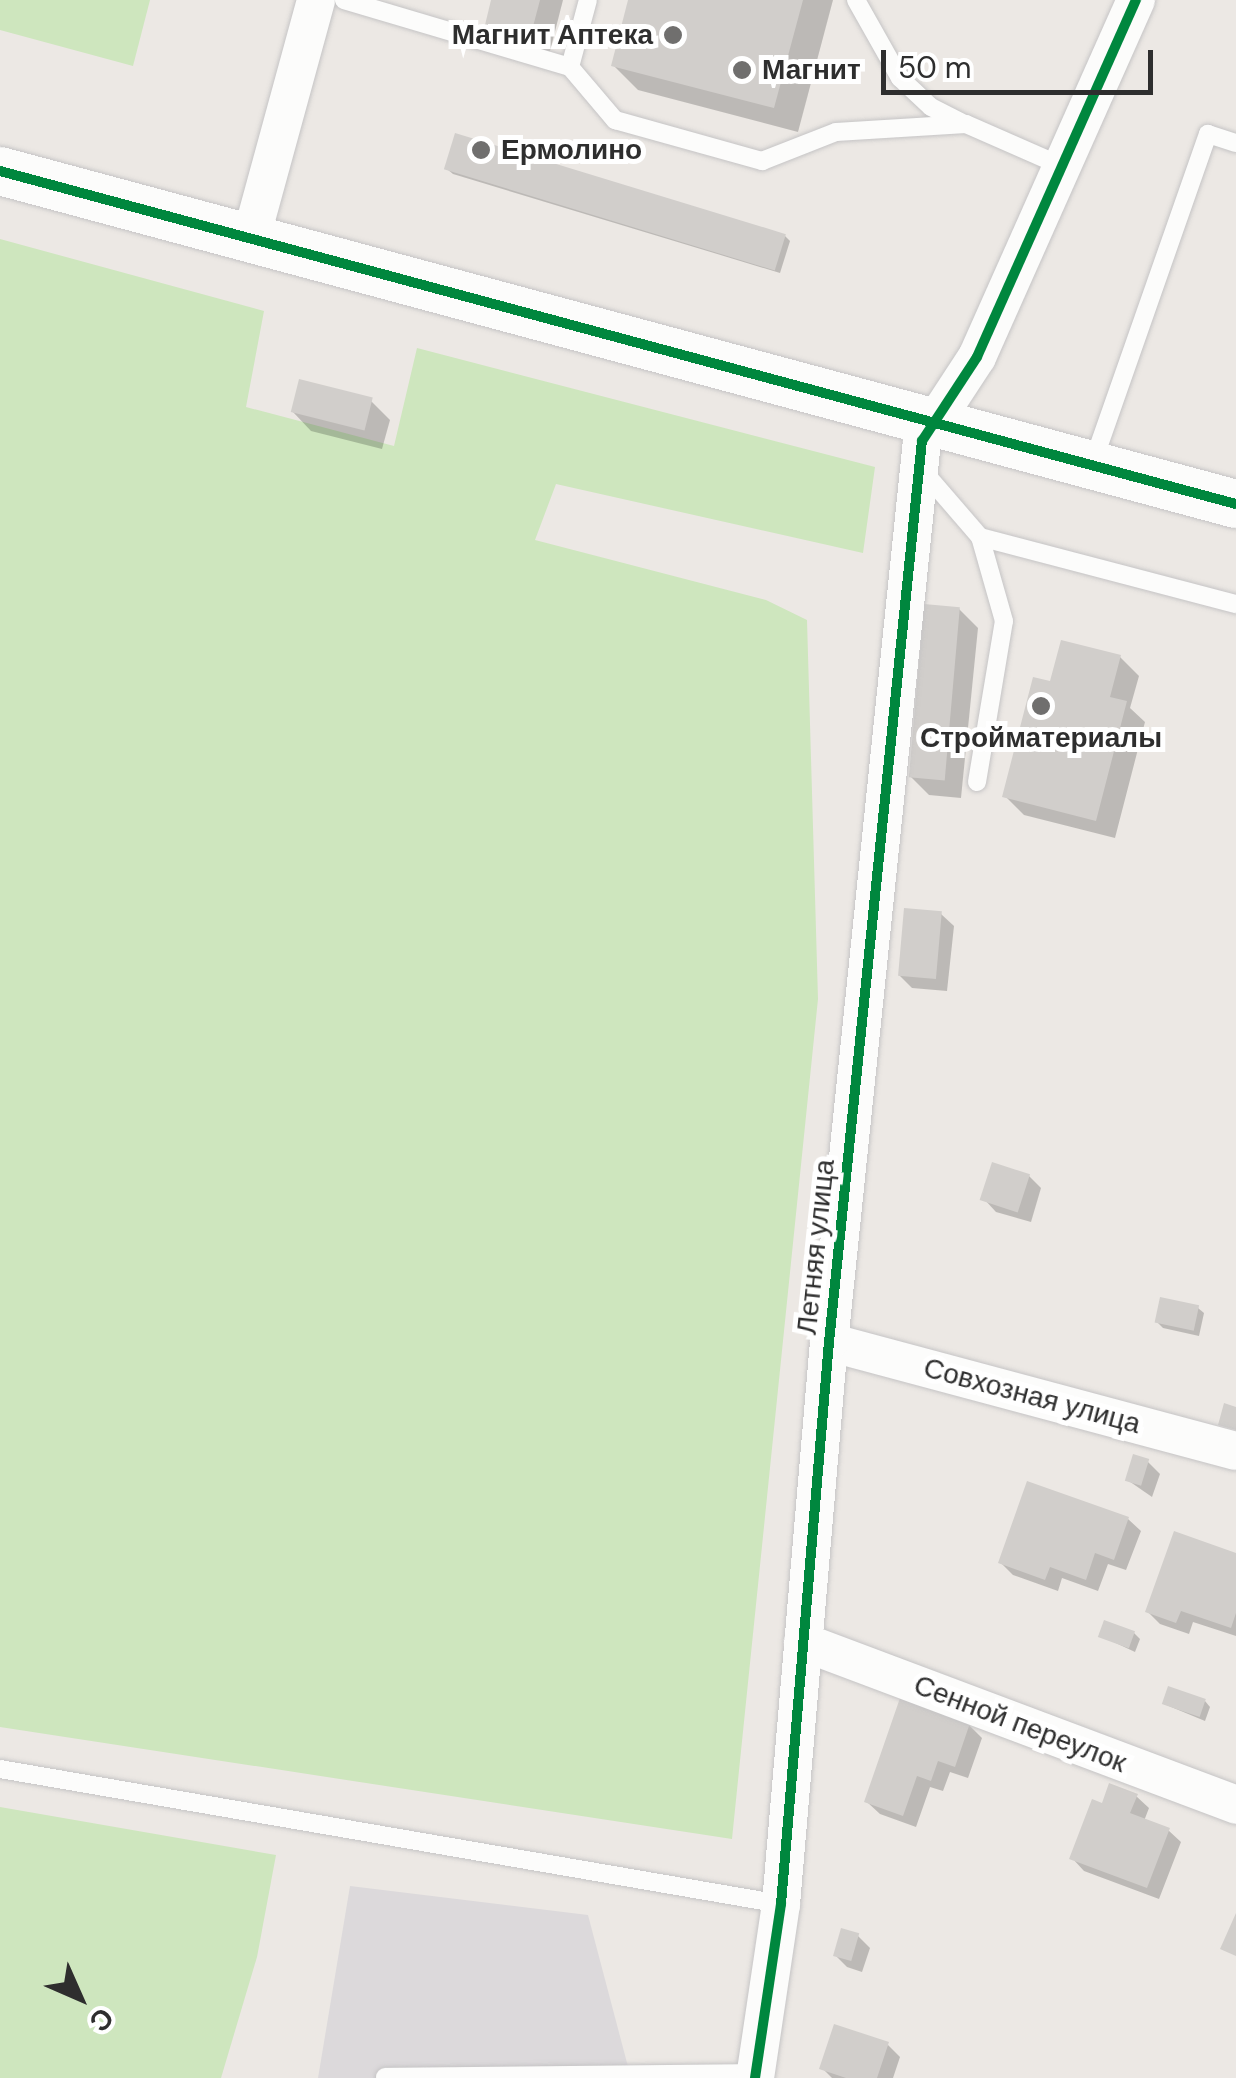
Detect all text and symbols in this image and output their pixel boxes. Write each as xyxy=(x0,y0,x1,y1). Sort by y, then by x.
place label: Магнит Аптека xyxy=(452,18,653,52)
marker: Магнит Аптека xyxy=(662,24,684,46)
scale bar xyxy=(886,30,1158,92)
text: 50 m xyxy=(898,48,972,87)
place label: Магнит xyxy=(762,53,861,87)
marker: Магнит xyxy=(731,59,753,81)
place label: Ермолино xyxy=(501,133,642,167)
marker: Ермолино xyxy=(470,139,492,161)
marker: Стройматериалы xyxy=(1030,695,1052,717)
place label: Стройматериалы xyxy=(920,721,1162,755)
street label: Летняя улица xyxy=(790,1158,842,1336)
street label: Совхозная улица xyxy=(920,1351,1144,1441)
street label: Сенной переулок xyxy=(909,1668,1131,1780)
north arrow xyxy=(30,1948,130,2048)
text: С xyxy=(81,1999,122,2040)

